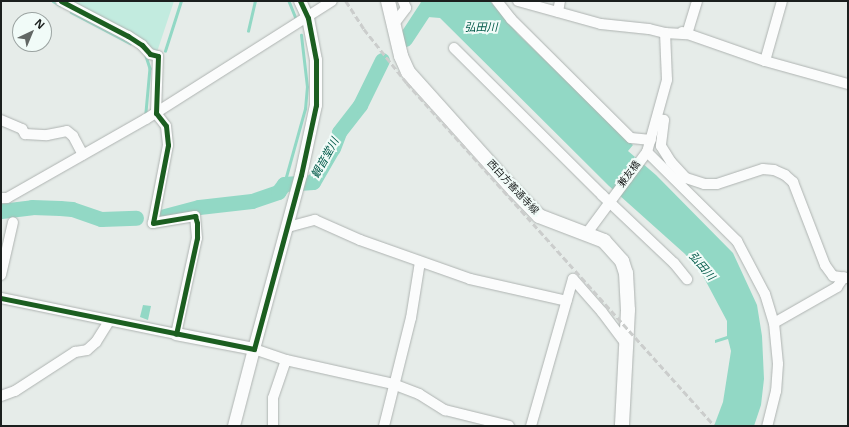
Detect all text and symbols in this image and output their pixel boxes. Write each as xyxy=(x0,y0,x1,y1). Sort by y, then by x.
north arrow xyxy=(12,12,52,52)
text: N xyxy=(32,15,48,32)
water label: 弘田川 xyxy=(465,20,497,34)
water label: 観音堂川 xyxy=(309,136,341,180)
street label: 西白方善通寺線 xyxy=(485,157,541,217)
street label: 兼友橋 xyxy=(615,158,643,190)
water label: 弘田川 xyxy=(686,249,718,283)

